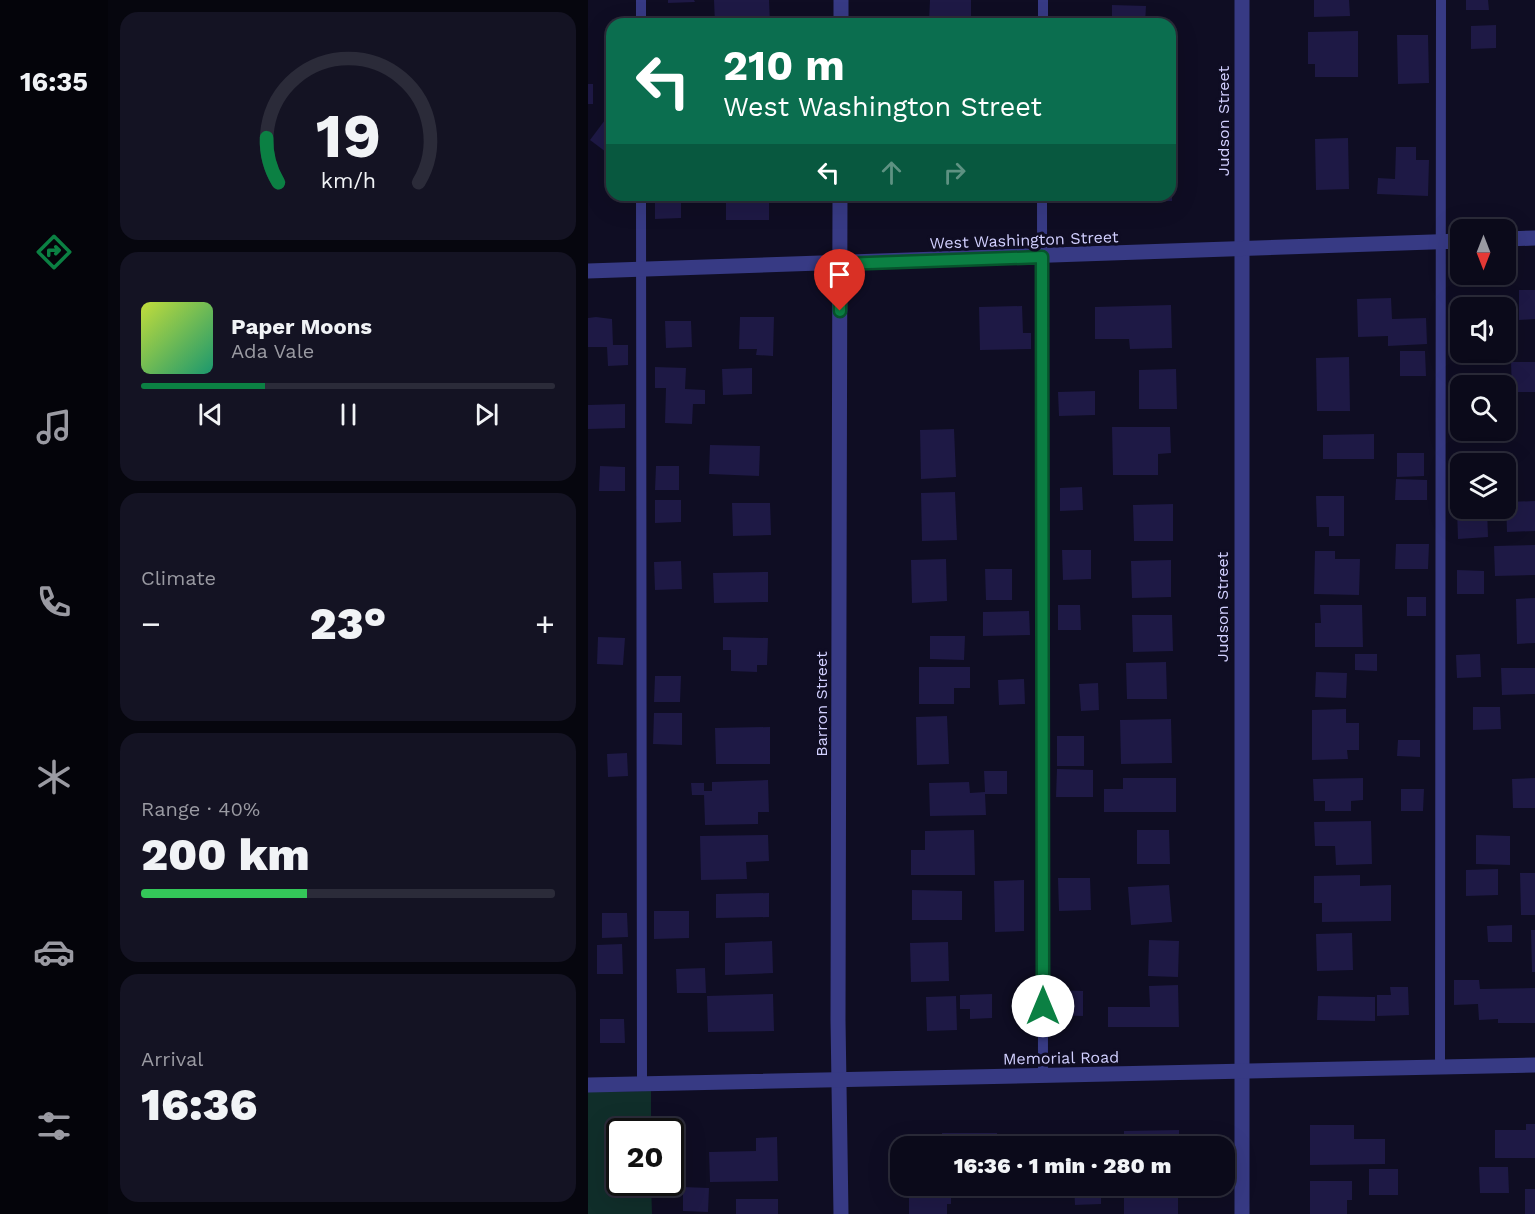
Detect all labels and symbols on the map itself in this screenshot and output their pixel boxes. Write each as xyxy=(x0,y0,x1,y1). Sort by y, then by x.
street label: Judson Street xyxy=(1214,66,1233,176)
north arrow xyxy=(1450,219,1516,285)
street label: West Washington Street xyxy=(929,227,1119,253)
pin xyxy=(814,249,865,311)
street label: Judson Street xyxy=(1213,552,1232,662)
street label: Barron Street xyxy=(812,651,831,757)
position arrow xyxy=(1011,974,1075,1038)
street label: Memorial Road xyxy=(1003,1047,1119,1069)
speed limit sign: 20 xyxy=(606,1118,684,1196)

